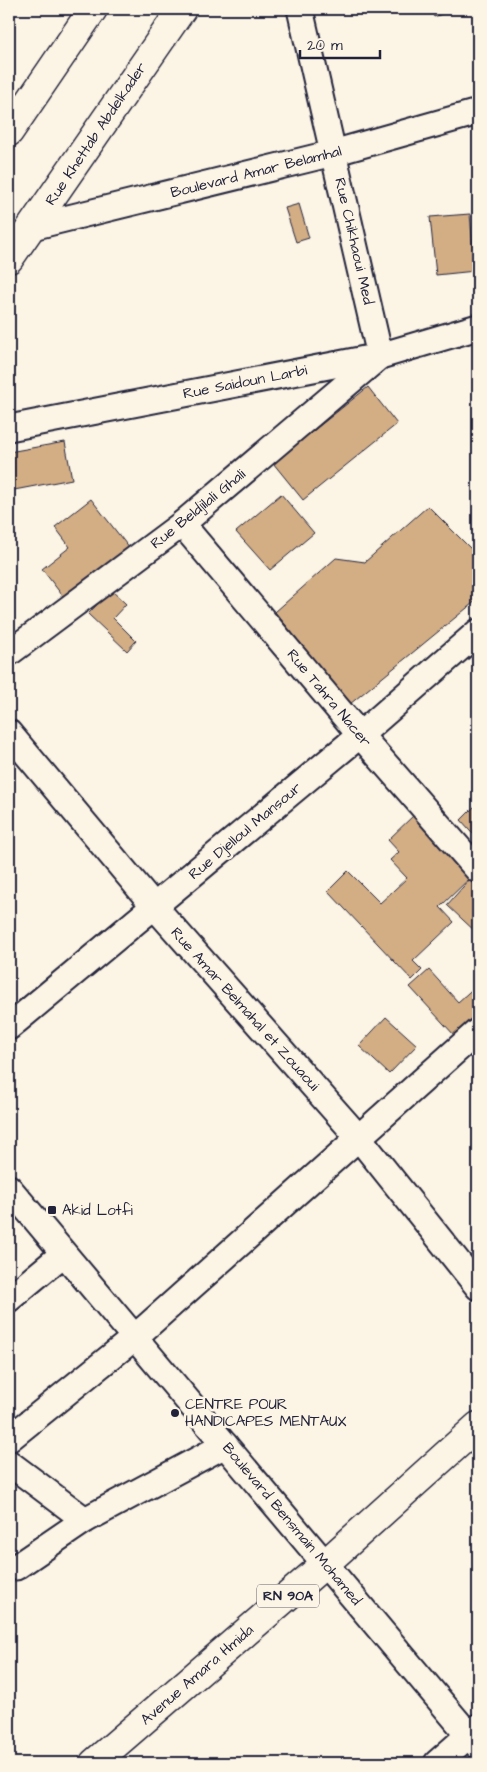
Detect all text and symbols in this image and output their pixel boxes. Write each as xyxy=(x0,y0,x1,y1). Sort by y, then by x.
scale bar xyxy=(300,28,380,60)
text: 20 m xyxy=(307,35,343,56)
street label: Rue Khettab Abdelkader xyxy=(40,58,152,210)
street label: Boulevard Amar Belamhal xyxy=(168,141,344,203)
street label: Rue Chikhaoui Med xyxy=(329,176,379,307)
street label: Rue Saidoun Larbi xyxy=(181,360,310,404)
street label: Rue Beldjilali Ghali xyxy=(146,464,251,554)
street label: Rue Tahra Nacer xyxy=(282,645,376,751)
street label: Rue Djelloul Mansour xyxy=(184,777,306,885)
street label: Rue Amar Belmahal et Zouaoui xyxy=(166,923,325,1096)
place label: Akid Lotfi xyxy=(62,1200,134,1221)
marker: Akid Lotfi xyxy=(46,1204,58,1216)
place label: CENTRE POUR HANDICAPES MENTAUX xyxy=(185,1394,346,1432)
marker: CENTRE POUR HANDICAPES MENTAUX xyxy=(169,1407,181,1419)
street label: Boulevard Bensmain Mohamed xyxy=(217,1438,367,1610)
road number: RN 90A xyxy=(257,1584,319,1608)
street label: Avenue Amara Hmida xyxy=(136,1620,258,1730)

